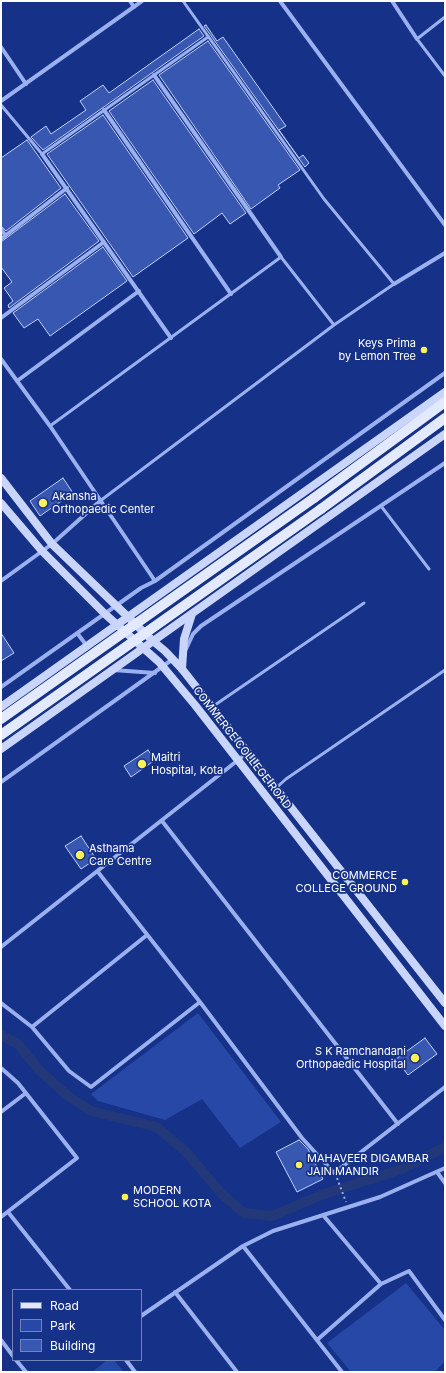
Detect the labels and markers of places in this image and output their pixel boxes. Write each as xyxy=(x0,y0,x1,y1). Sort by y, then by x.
place label: Keys Prima by Lemon Tree xyxy=(338,337,416,363)
marker: Keys Prima by Lemon Tree xyxy=(419,345,429,355)
place label: Akansha Orthopaedic Center xyxy=(52,490,155,516)
marker: Akansha Orthopaedic Center xyxy=(37,497,49,509)
place label: Maitri Hospital, Kota xyxy=(151,751,223,777)
marker: Maitri Hospital, Kota xyxy=(136,758,148,770)
place label: Asthama Care Centre xyxy=(89,842,152,868)
marker: Asthama Care Centre xyxy=(74,849,86,861)
place label: COMMERCE COLLEGE GROUND xyxy=(295,869,397,895)
marker: COMMERCE COLLEGE GROUND xyxy=(400,877,410,887)
place label: S K Ramchandani Orthopaedic Hospital xyxy=(296,1045,406,1071)
marker: S K Ramchandani Orthopaedic Hospital xyxy=(409,1052,421,1064)
place label: MAHAVEER DIGAMBAR JAIN MANDIR xyxy=(307,1152,429,1178)
marker: MAHAVEER DIGAMBAR JAIN MANDIR xyxy=(294,1160,304,1170)
place label: MODERN SCHOOL KOTA xyxy=(133,1184,211,1210)
marker: MODERN SCHOOL KOTA xyxy=(120,1192,130,1202)

